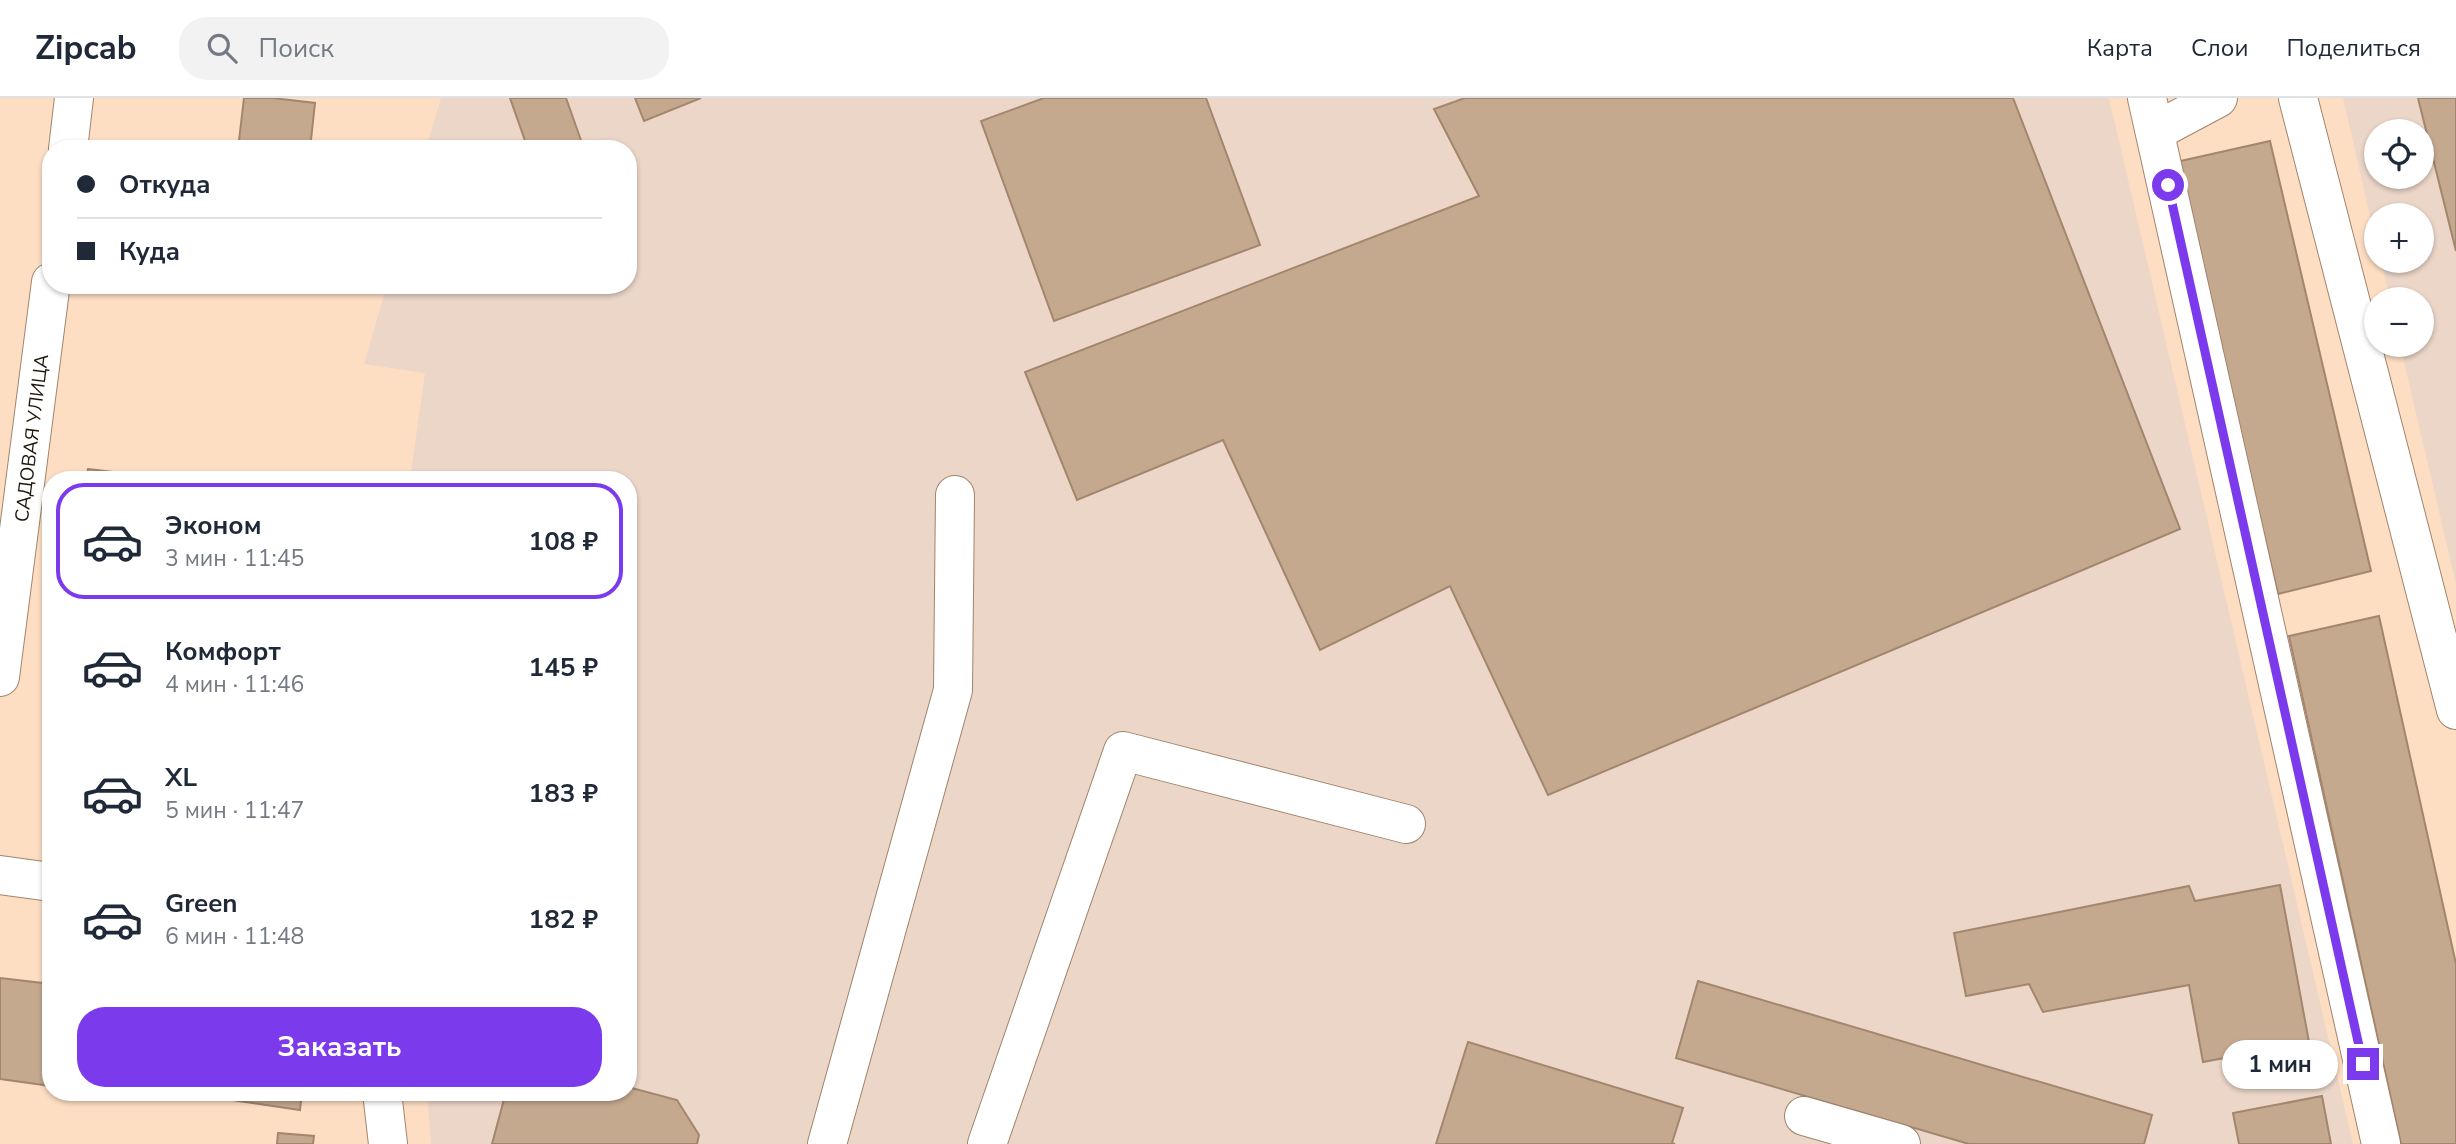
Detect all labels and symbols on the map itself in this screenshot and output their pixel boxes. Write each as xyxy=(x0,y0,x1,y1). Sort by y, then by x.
route start xyxy=(2152,169,2184,201)
street label: САДОВАЯ УЛИЦА xyxy=(9,353,55,524)
callout: 1 мин xyxy=(2223,1040,2338,1088)
route end xyxy=(2347,1048,2379,1080)

